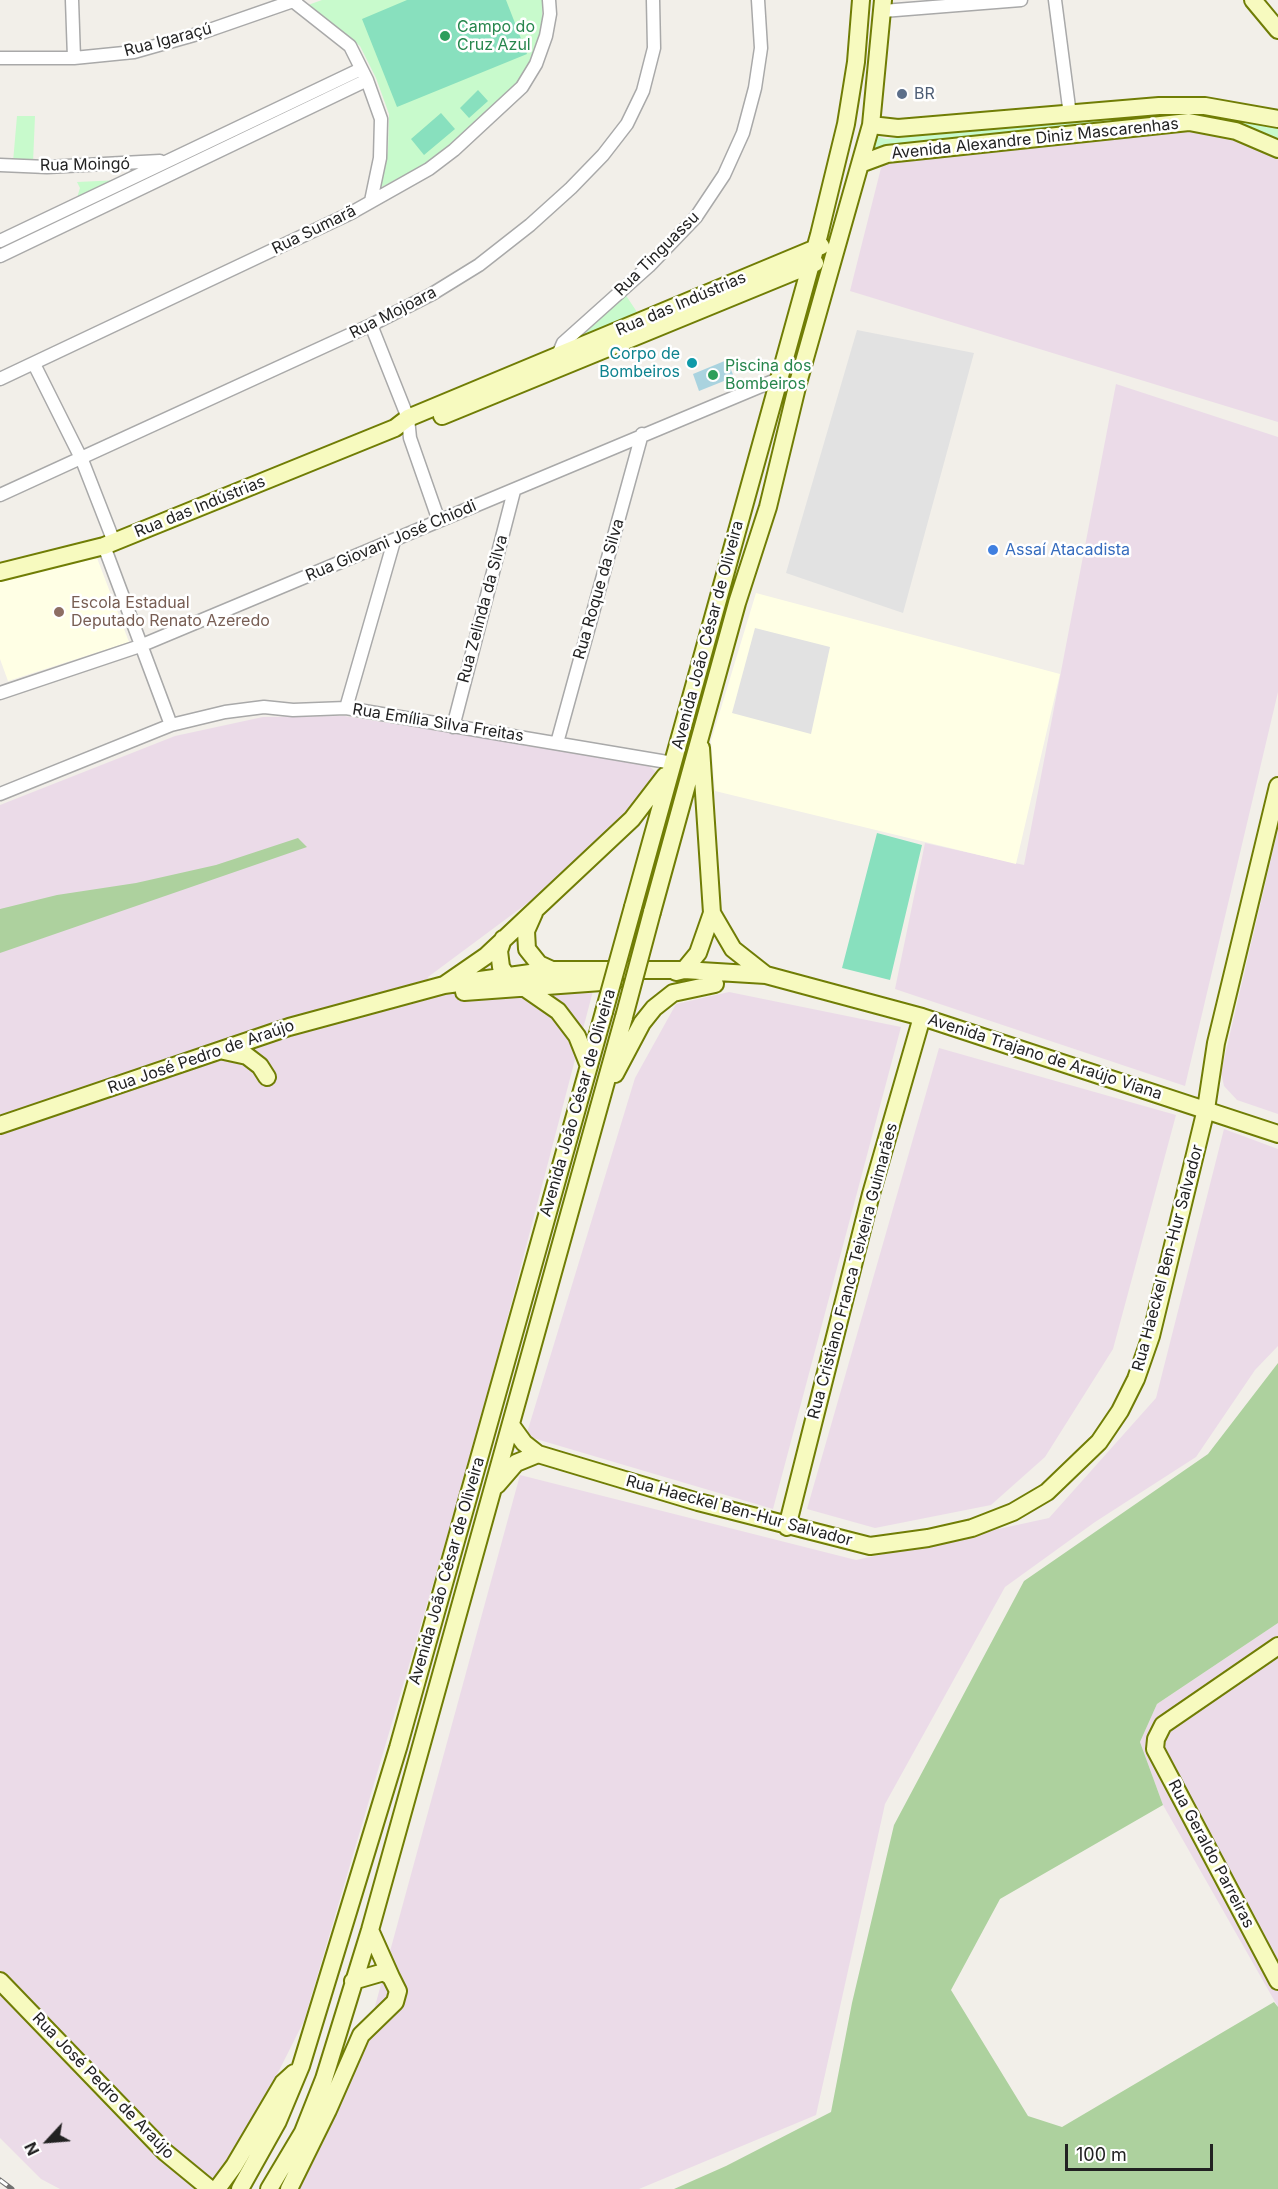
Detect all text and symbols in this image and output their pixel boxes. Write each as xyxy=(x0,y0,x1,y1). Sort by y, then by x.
place label: Campo do Cruz Azul xyxy=(457,17,535,55)
street label: Rua Igaraçú xyxy=(122,19,214,61)
marker: Campo do Cruz Azul xyxy=(438,29,452,43)
place label: BR xyxy=(914,84,935,104)
marker: BR xyxy=(895,87,909,101)
street label: Avenida Alexandre Diniz Mascarenhas xyxy=(890,114,1180,164)
street label: Rua Moingó xyxy=(40,155,130,175)
street label: Rua Sumarã xyxy=(269,201,359,259)
street label: Rua Tinguassu xyxy=(611,208,703,300)
street label: Rua das Indústrias xyxy=(613,268,749,340)
street label: Rua Mojoara xyxy=(346,283,440,343)
place label: Corpo de Bombeiros xyxy=(599,344,680,382)
marker: Corpo de Bombeiros xyxy=(685,356,699,370)
place label: Piscina dos Bombeiros xyxy=(725,356,811,394)
marker: Piscina dos Bombeiros xyxy=(706,368,720,382)
street label: Rua das Indústrias xyxy=(132,472,268,542)
street label: Rua Giovani José Chiodi xyxy=(303,496,479,586)
street label: Rua Roque da Silva xyxy=(570,517,628,661)
street label: Avenida João César de Oliveira xyxy=(668,519,748,751)
street label: Rua Zelinda da Silva xyxy=(454,533,512,685)
place label: Assaí Atacadista xyxy=(1005,540,1130,560)
marker: Assaí Atacadista xyxy=(986,543,1000,557)
place label: Escola Estadual Deputado Renato Azeredo xyxy=(71,593,270,631)
marker: Escola Estadual Deputado Renato Azeredo xyxy=(52,605,66,619)
street label: Rua Emília Silva Freitas xyxy=(351,700,525,746)
street label: Avenida João César de Oliveira xyxy=(536,987,620,1219)
street label: Avenida Trajano de Araújo Viana xyxy=(926,1010,1164,1104)
street label: Rua José Pedro de Araújo xyxy=(105,1016,297,1098)
street label: Rua Cristiano Franca Teixeira Guimarães xyxy=(804,1121,902,1421)
street label: Rua Haeckel Ben-Hur Salvador xyxy=(1128,1143,1208,1373)
street label: Avenida João César de Oliveira xyxy=(405,1455,489,1687)
street label: Rua Haeckel Ben-Hur Salvador xyxy=(624,1471,854,1551)
street label: Rua Geraldo Parreiras xyxy=(1164,1777,1258,1931)
street label: Rua José Pedro de Araújo xyxy=(28,2009,178,2163)
north arrow xyxy=(18,2111,78,2171)
scale bar xyxy=(1068,2132,1216,2170)
text: N xyxy=(20,2139,43,2159)
text: 100 m xyxy=(1076,2144,1127,2165)

